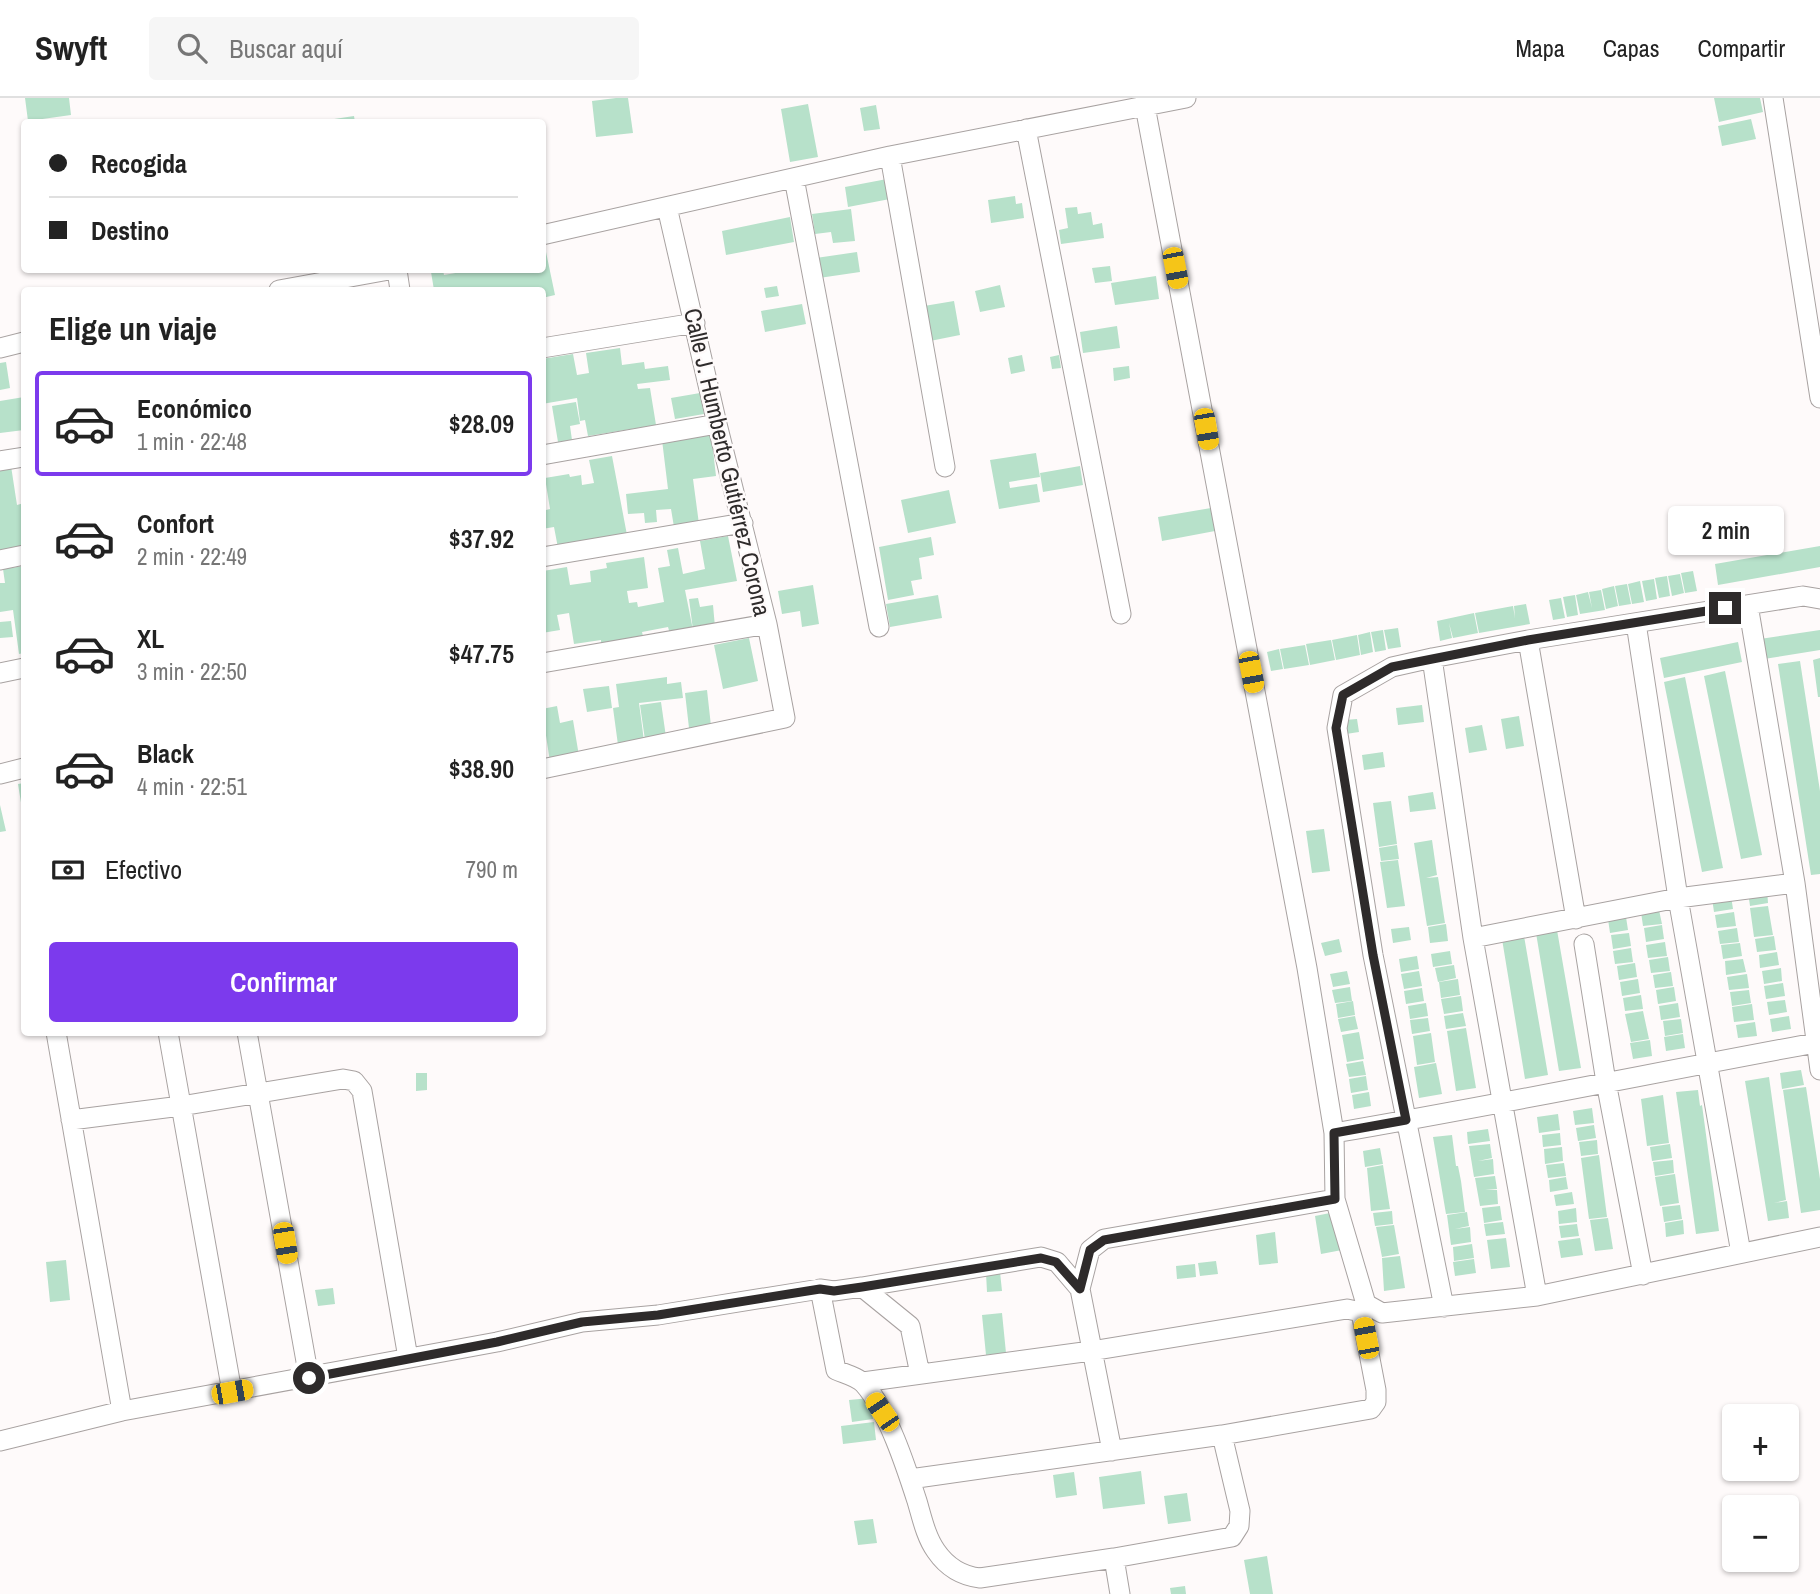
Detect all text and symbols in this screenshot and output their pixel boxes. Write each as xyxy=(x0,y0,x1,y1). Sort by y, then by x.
search box xyxy=(149,17,639,80)
text: Swyft xyxy=(35,26,107,70)
icon: search xyxy=(173,29,211,67)
text: Buscar aquí xyxy=(229,31,343,66)
text: Mapa xyxy=(1515,32,1565,64)
text: Capas xyxy=(1603,32,1660,64)
text: Compartir xyxy=(1698,32,1785,64)
text: Recogida xyxy=(91,146,187,181)
text: Destino xyxy=(91,213,169,248)
car xyxy=(1161,245,1190,291)
street label: Calle J. Humberto Gutiérrez Corona xyxy=(677,305,779,619)
text: Elige un viaje xyxy=(49,307,217,350)
text: Económico xyxy=(137,391,252,426)
icon: car xyxy=(53,392,116,455)
text: $28.09 xyxy=(449,406,514,441)
car xyxy=(1193,406,1220,452)
text: 1 min · 22:48 xyxy=(137,426,247,457)
text: Confort xyxy=(137,506,214,541)
callout: 2 min xyxy=(1667,506,1783,556)
icon: car xyxy=(53,507,116,570)
text: 2 min xyxy=(1702,515,1750,546)
text: $37.92 xyxy=(449,521,514,556)
text: 2 min · 22:49 xyxy=(137,541,247,572)
route end xyxy=(1709,592,1741,624)
text: XL xyxy=(137,621,164,656)
icon: car xyxy=(53,622,116,685)
text: $47.75 xyxy=(449,636,514,671)
car xyxy=(1237,649,1266,695)
text: 3 min · 22:50 xyxy=(137,656,247,687)
text: Black xyxy=(137,736,194,771)
icon: car xyxy=(53,737,116,800)
text: $38.90 xyxy=(449,751,514,786)
text: 4 min · 22:51 xyxy=(137,771,247,802)
icon: cash xyxy=(49,851,87,889)
text: Efectivo xyxy=(105,852,182,887)
text: 790 m xyxy=(466,854,518,885)
button: Confirmar xyxy=(49,942,518,1022)
car xyxy=(272,1221,299,1265)
car xyxy=(1352,1315,1381,1361)
route start xyxy=(293,1362,325,1394)
car xyxy=(210,1378,255,1406)
car xyxy=(862,1389,903,1435)
map controls xyxy=(1722,1404,1799,1572)
button: + xyxy=(1722,1404,1799,1481)
button: − xyxy=(1722,1495,1799,1572)

